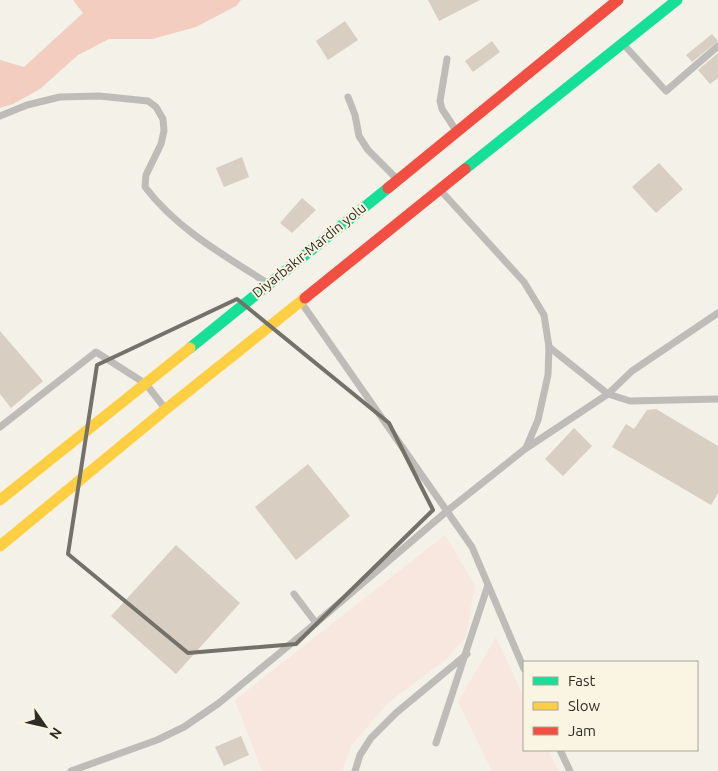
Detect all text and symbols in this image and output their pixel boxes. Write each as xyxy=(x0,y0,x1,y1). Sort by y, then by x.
street label: Diyarbakır-Mardin yolu xyxy=(249,199,369,301)
legend xyxy=(523,661,698,751)
text: Fast xyxy=(568,672,596,689)
text: Slow xyxy=(568,697,601,714)
north arrow xyxy=(20,701,70,751)
text: Jam xyxy=(568,722,596,739)
text: N xyxy=(46,724,65,742)

